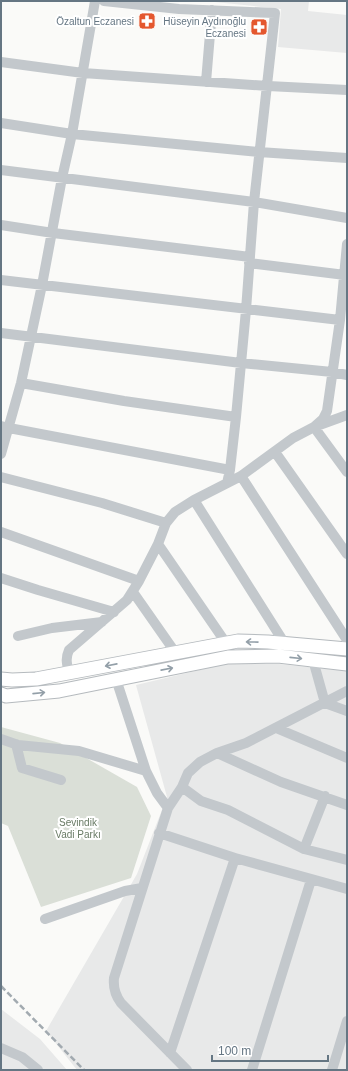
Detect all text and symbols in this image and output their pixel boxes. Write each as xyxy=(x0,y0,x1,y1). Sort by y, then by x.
pharmacy icon: Özaltun Eczanesi xyxy=(137,11,157,31)
place label: Özaltun Eczanesi xyxy=(56,16,134,27)
place label: Hüseyin Aydınoğlu Eczanesi xyxy=(163,16,246,39)
pharmacy icon: Hüseyin Aydınoğlu Eczanesi xyxy=(249,17,269,37)
one-way arrow xyxy=(246,638,259,645)
one-way arrow xyxy=(289,654,302,662)
one-way arrow xyxy=(104,661,117,669)
one-way arrow xyxy=(160,664,173,672)
one-way arrow xyxy=(32,689,45,697)
park label: Sevindik Vadi Parkı xyxy=(55,817,101,840)
scale bar xyxy=(212,1037,328,1063)
text: 100 m xyxy=(218,1044,251,1058)

